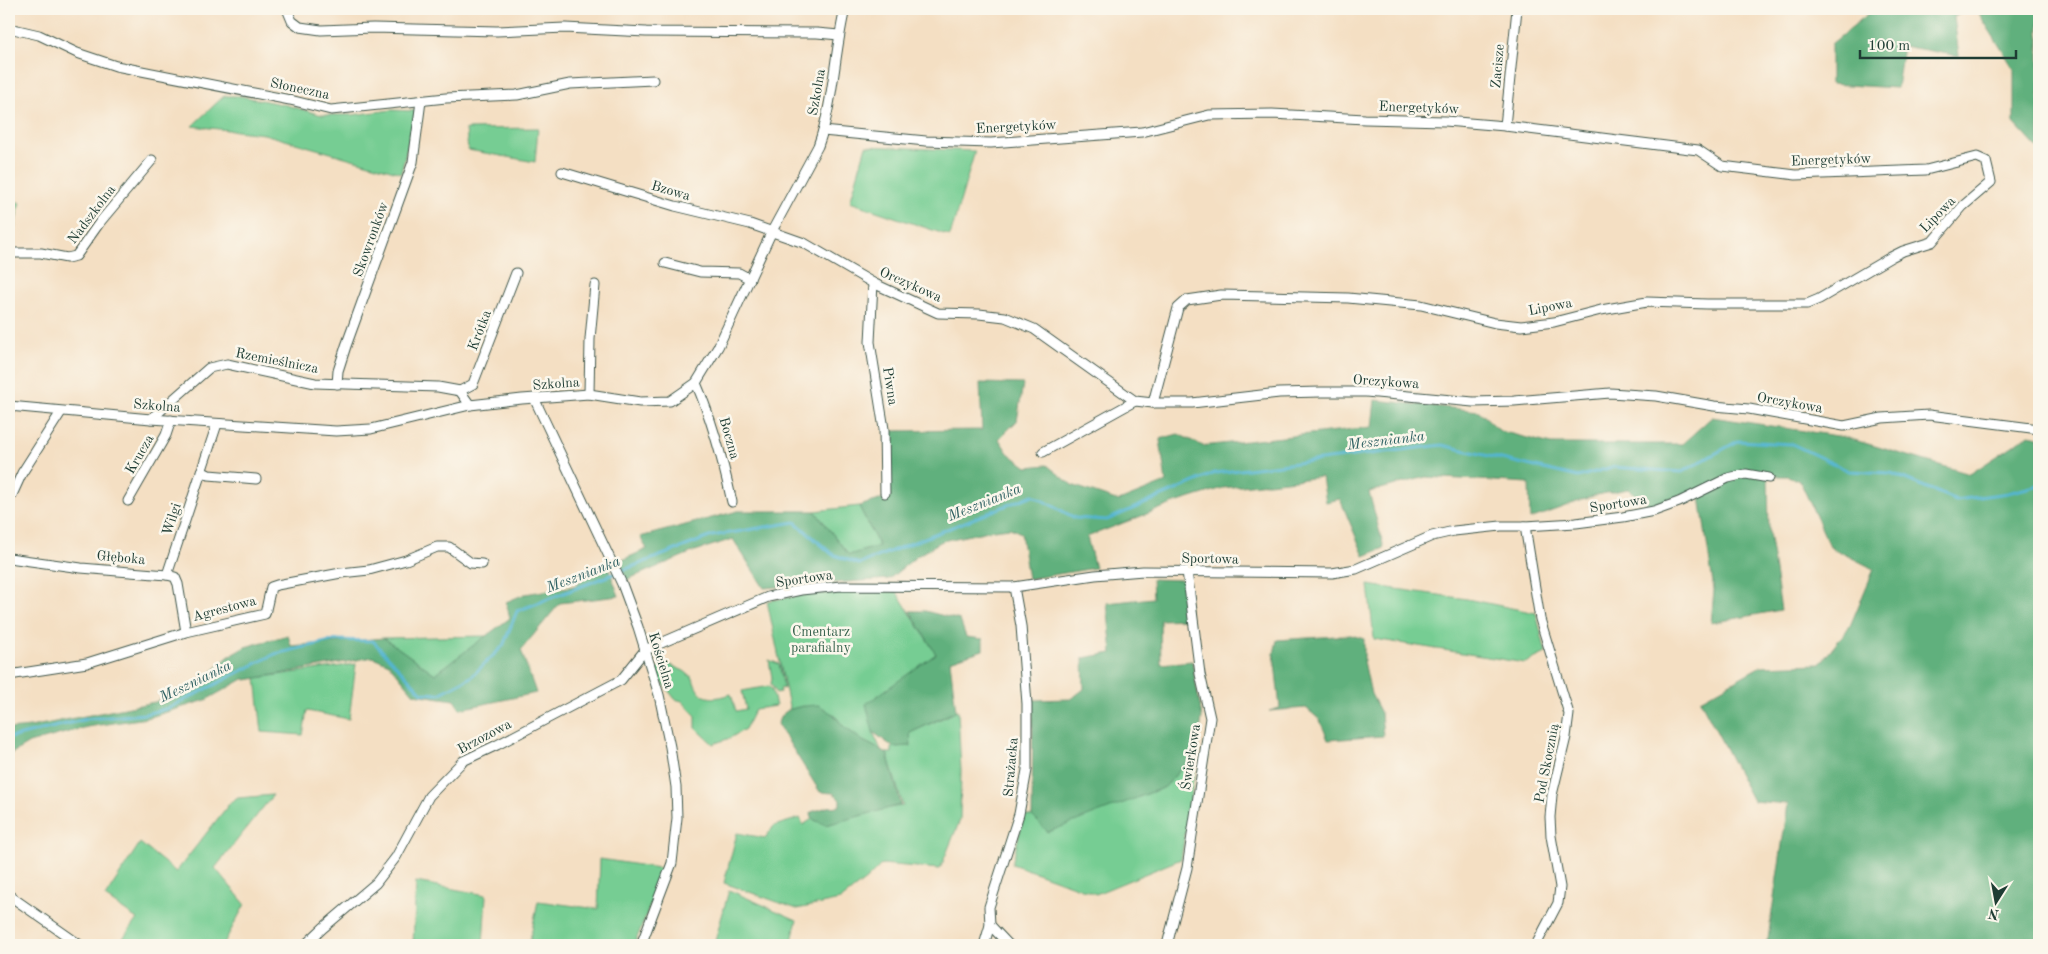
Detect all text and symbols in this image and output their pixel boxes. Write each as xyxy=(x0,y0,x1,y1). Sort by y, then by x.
scale bar xyxy=(1860,28,2017,60)
text: 100 m xyxy=(1868,39,1910,54)
street label: Zacisze xyxy=(1489,43,1507,89)
street label: Szkolna xyxy=(806,68,828,117)
street label: Słoneczna xyxy=(269,76,331,102)
street label: Energetyków xyxy=(1378,100,1460,116)
street label: Energetyków xyxy=(975,118,1057,136)
street label: Energetyków xyxy=(1791,152,1872,168)
street label: Bzowa xyxy=(650,179,692,203)
street label: Nadszkolna xyxy=(65,182,118,247)
street label: Lipowa xyxy=(1917,194,1958,236)
street label: Skowronków xyxy=(351,200,391,279)
street label: Orczykowa xyxy=(877,265,944,305)
street label: Lipowa xyxy=(1527,296,1573,318)
street label: Krótka xyxy=(466,308,494,353)
street label: Rzemieślnicza xyxy=(234,346,320,376)
street label: Piwna xyxy=(880,366,900,406)
street label: Orczykowa xyxy=(1352,373,1420,391)
street label: Szkolna xyxy=(532,375,580,393)
street label: Orczykowa xyxy=(1756,390,1824,416)
street label: Szkolna xyxy=(133,397,181,415)
street label: Boczna xyxy=(716,416,742,461)
water label: Mesznianka xyxy=(1346,429,1426,454)
street label: Krucza xyxy=(123,432,157,477)
water label: Mesznianka xyxy=(945,482,1024,525)
street label: Sportowa xyxy=(1589,493,1648,515)
street label: Wilgi xyxy=(160,501,184,537)
street label: Głęboka xyxy=(96,549,146,567)
street label: Sportowa xyxy=(1181,551,1239,567)
water label: Mesznianka xyxy=(543,554,623,597)
street label: Sportowa xyxy=(775,568,834,590)
street label: Agrestowa xyxy=(191,594,258,624)
park label: Cmentarz parafialny xyxy=(791,625,852,655)
street label: Kościelna xyxy=(646,630,676,690)
water label: Mesznianka xyxy=(156,658,234,707)
street label: Brzozowa xyxy=(455,717,514,757)
street label: Świerkowa xyxy=(1175,722,1203,791)
street label: Pod Skocznią xyxy=(1532,722,1562,804)
street label: Strażacka xyxy=(1001,737,1021,797)
north arrow xyxy=(1970,876,2020,926)
text: N xyxy=(1987,906,2000,922)

